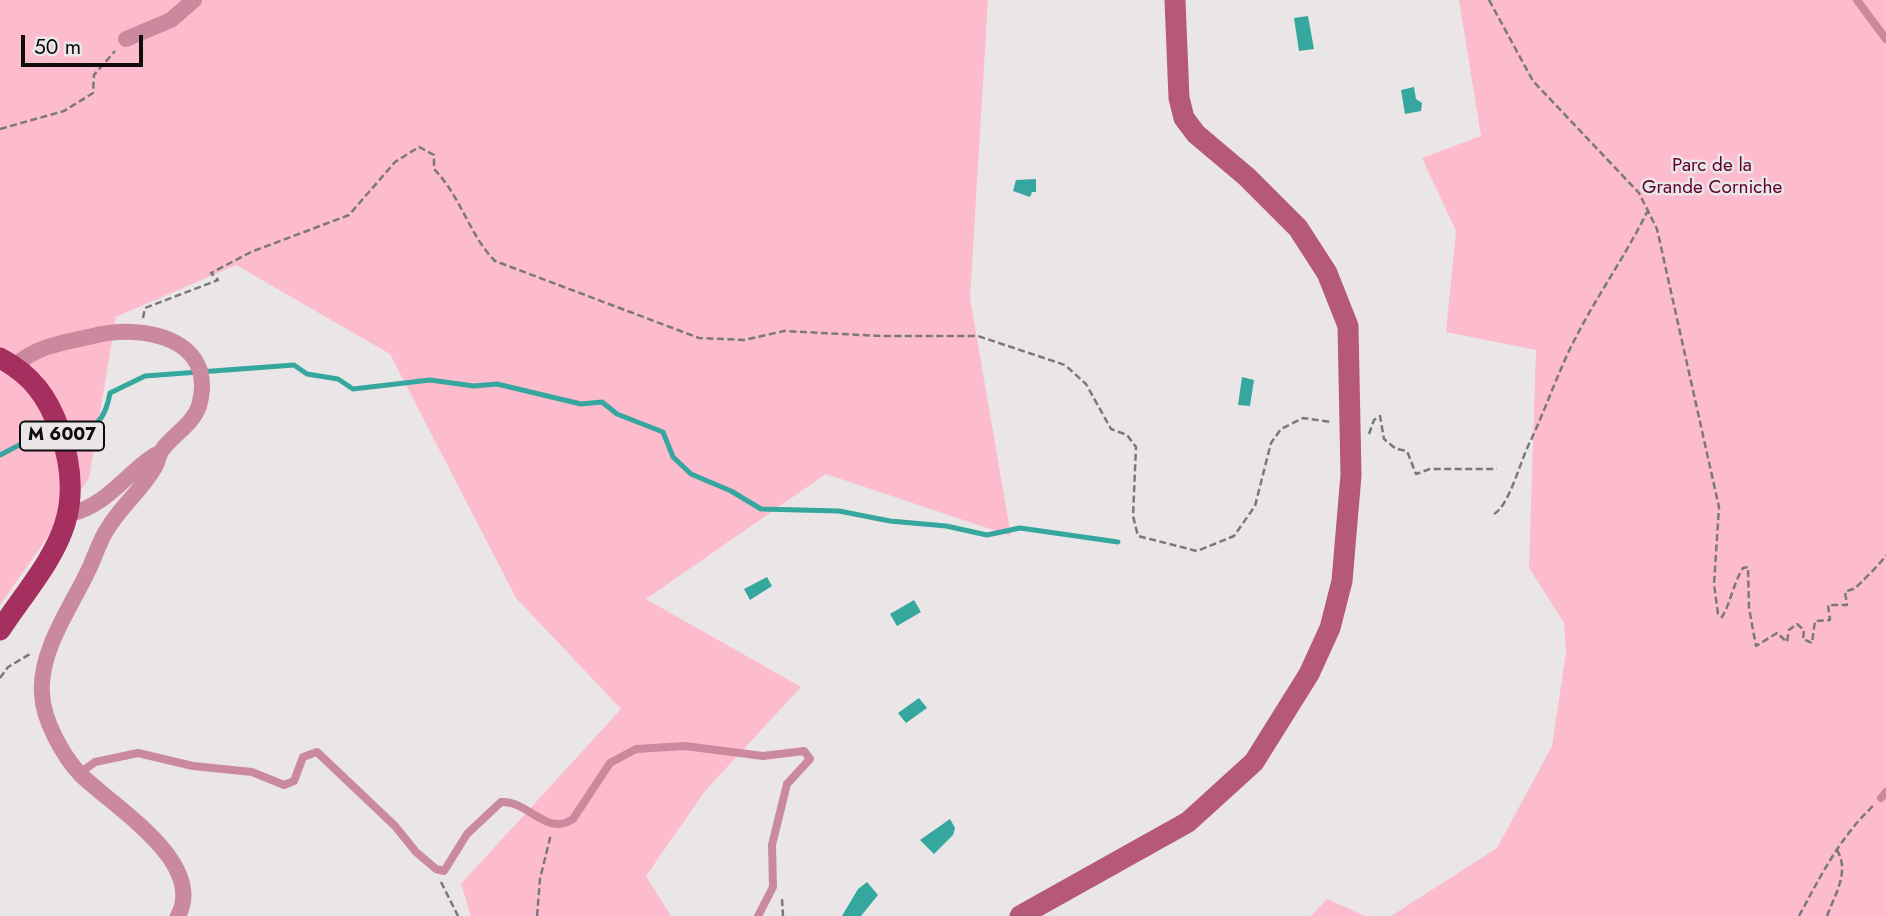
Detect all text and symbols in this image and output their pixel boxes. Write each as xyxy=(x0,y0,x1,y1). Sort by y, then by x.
scale bar xyxy=(24,21,147,65)
text: 50 m xyxy=(34,32,81,62)
park label: Parc de la Grande Corniche xyxy=(1642,155,1782,199)
road number: M 6007 xyxy=(20,422,104,450)

